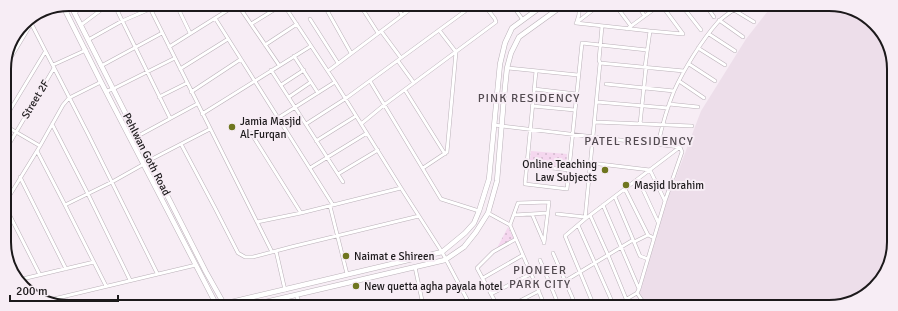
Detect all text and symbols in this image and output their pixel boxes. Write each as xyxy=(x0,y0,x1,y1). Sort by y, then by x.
street label: Street 2F xyxy=(19,77,52,121)
district label: PINK RESIDENCY xyxy=(478,91,580,106)
street label: Pehlwan Goth Road xyxy=(120,111,173,198)
place label: Jamia Masjid Al-Furqan xyxy=(240,115,301,141)
marker: Jamia Masjid Al-Furqan xyxy=(227,122,237,132)
district label: PATEL RESIDENCY xyxy=(584,134,694,149)
place label: Online Teaching Law Subjects xyxy=(522,158,597,184)
marker: Online Teaching Law Subjects xyxy=(600,165,610,175)
place label: Masjid Ibrahim xyxy=(634,179,704,192)
marker: Masjid Ibrahim xyxy=(621,180,631,190)
place label: Naimat e Shireen xyxy=(354,250,434,263)
marker: Naimat e Shireen xyxy=(341,251,351,261)
district label: PIONEER PARK CITY xyxy=(509,263,571,292)
scale bar xyxy=(10,277,118,303)
place label: New quetta agha payala hotel xyxy=(364,280,503,293)
marker: New quetta agha payala hotel xyxy=(351,281,361,291)
text: 200 m xyxy=(16,284,48,299)

